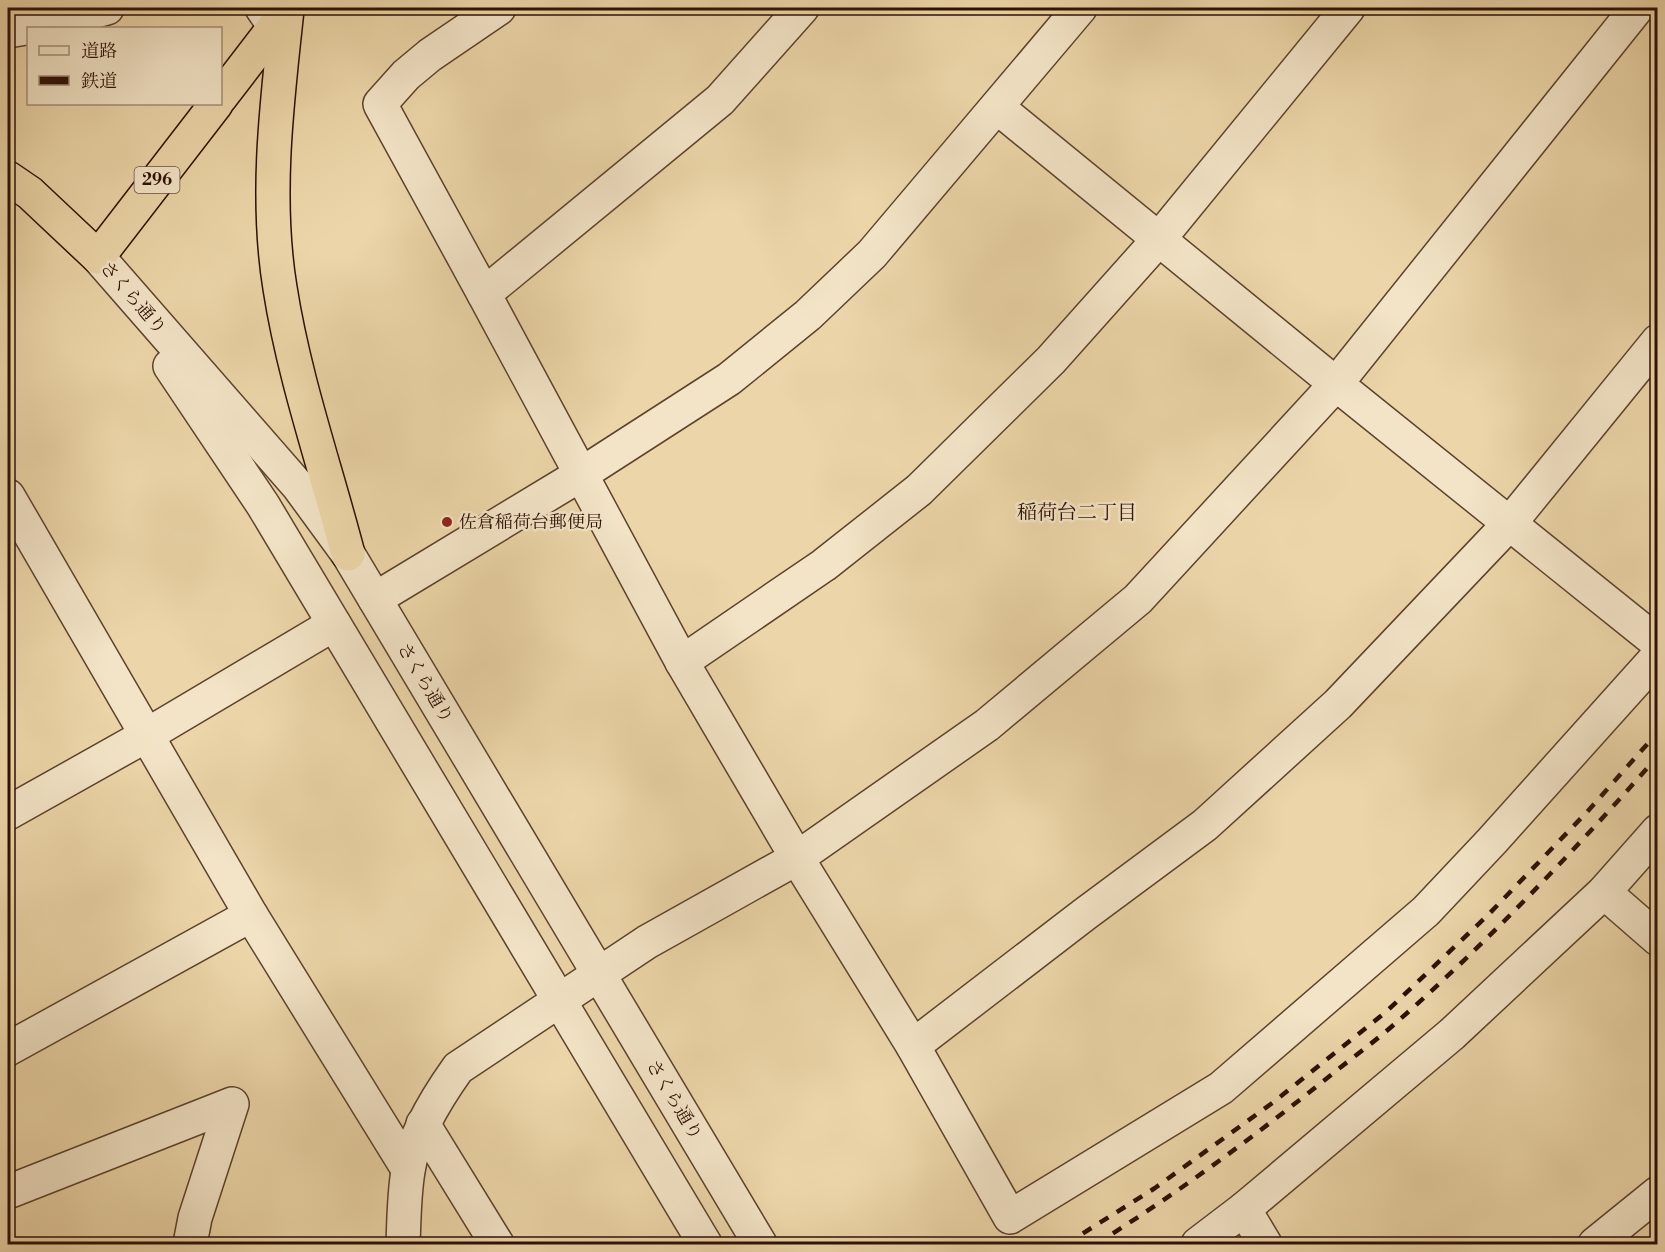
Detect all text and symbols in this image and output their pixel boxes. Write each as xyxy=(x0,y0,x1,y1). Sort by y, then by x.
legend xyxy=(27,27,222,105)
text: 道路 xyxy=(81,40,117,63)
text: 鉄道 xyxy=(81,70,117,93)
road number: 296 xyxy=(134,167,180,193)
street label: さくら通り xyxy=(95,256,171,340)
district label: 稲荷台二丁目 xyxy=(1017,501,1137,526)
place label: 佐倉稲荷台郵便局 xyxy=(459,511,603,534)
marker: 佐倉稲荷台郵便局 xyxy=(440,515,454,529)
street label: さくら通り xyxy=(392,639,458,727)
street label: さくら通り xyxy=(641,1056,707,1144)

